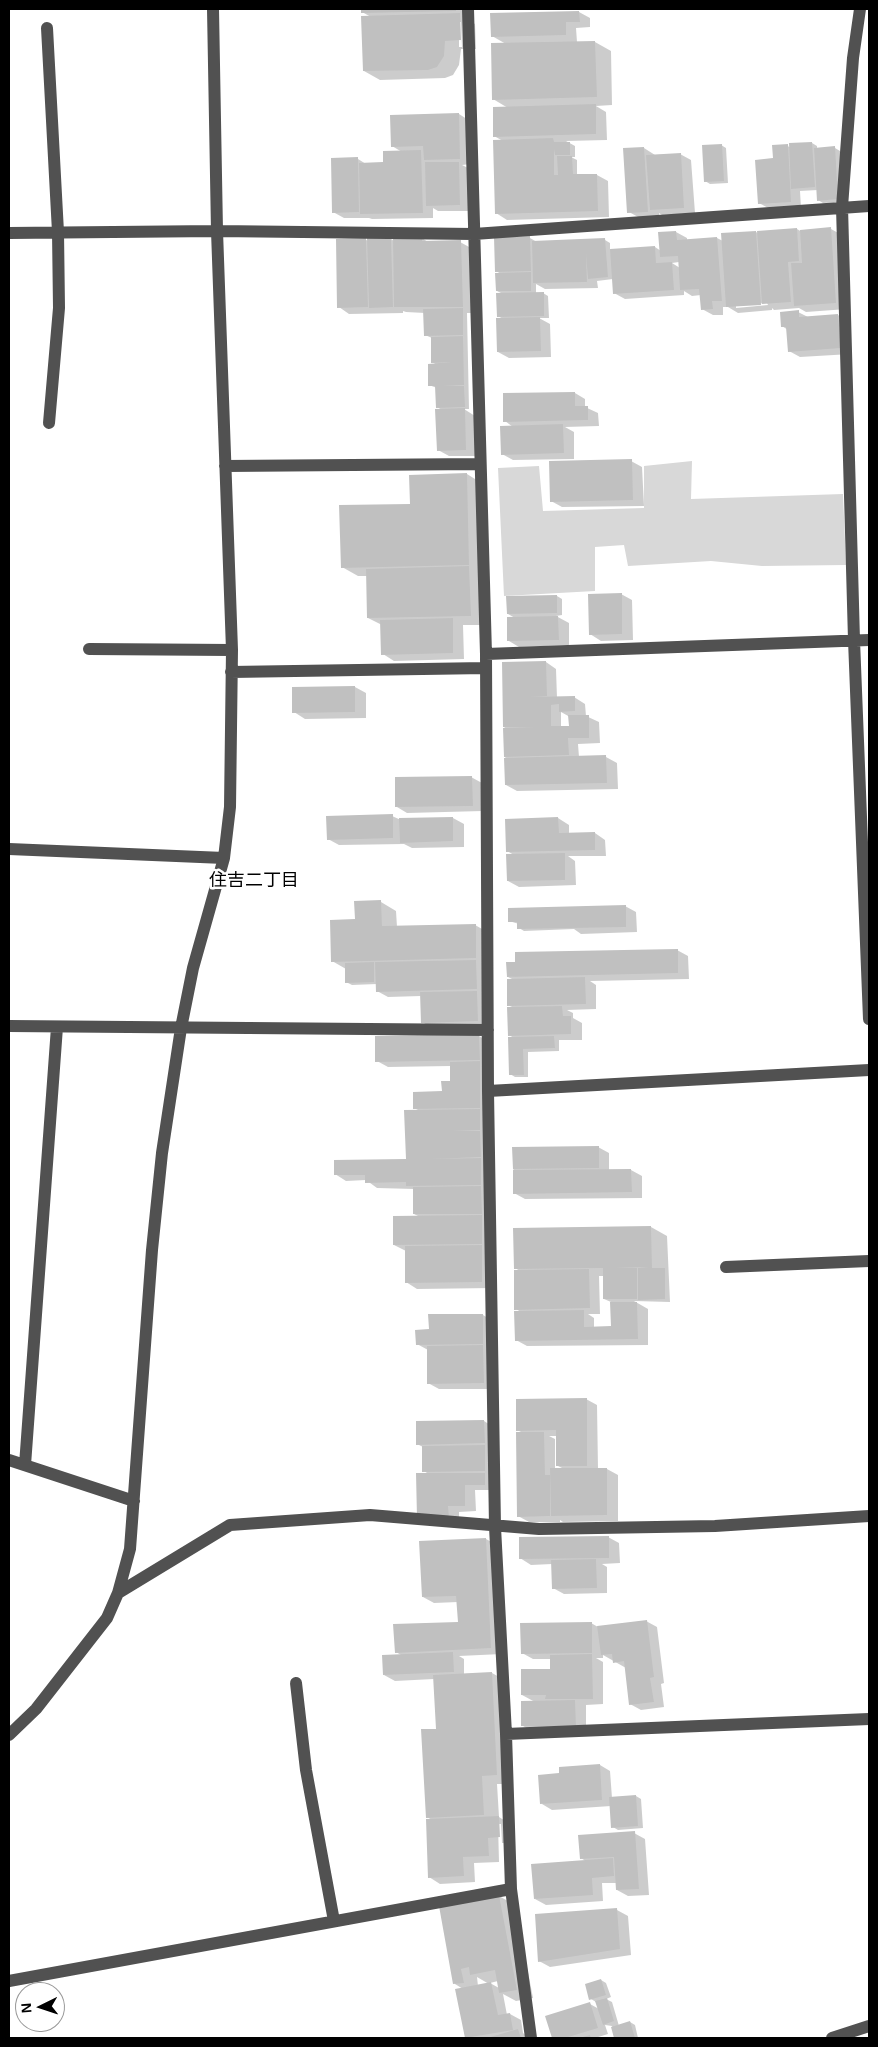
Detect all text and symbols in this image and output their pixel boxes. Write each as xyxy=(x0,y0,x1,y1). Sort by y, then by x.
district label: 住吉二丁目 xyxy=(209,870,299,892)
north arrow xyxy=(15,1982,65,2032)
text: N xyxy=(18,2002,34,2014)

